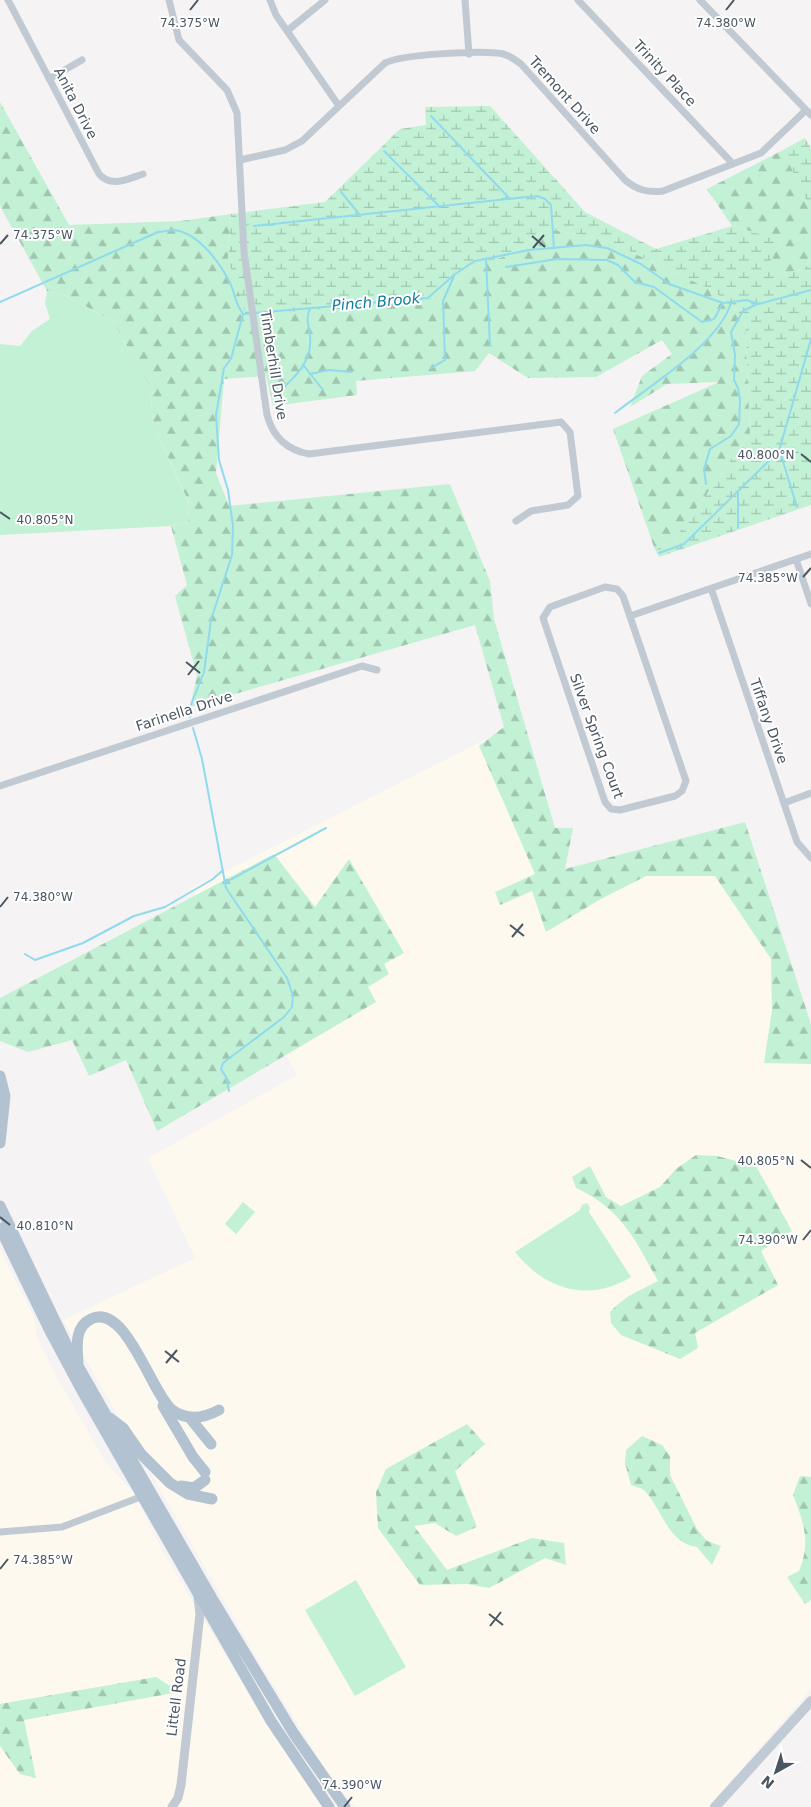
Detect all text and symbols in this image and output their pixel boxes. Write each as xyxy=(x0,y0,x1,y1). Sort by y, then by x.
text: 74.375°W xyxy=(160,16,220,30)
text: 74.380°W xyxy=(696,16,756,30)
street label: Trinity Place xyxy=(630,36,700,109)
street label: Tremont Drive xyxy=(525,52,604,137)
street label: Anita Drive xyxy=(51,65,101,141)
text: 74.375°W xyxy=(13,228,73,242)
water label: Pinch Brook xyxy=(331,289,422,315)
street label: Timberhill Drive xyxy=(257,308,291,421)
text: 40.800°N xyxy=(738,448,794,462)
text: 40.805°N xyxy=(17,513,73,527)
text: 74.385°W xyxy=(738,571,798,585)
street label: Silver Spring Court xyxy=(567,671,627,801)
street label: Tiffany Drive xyxy=(747,675,791,766)
street label: Farinella Drive xyxy=(134,688,234,734)
text: 74.380°W xyxy=(13,890,73,904)
text: 40.805°N xyxy=(738,1154,794,1168)
text: 40.810°N xyxy=(17,1219,73,1233)
text: 74.390°W xyxy=(738,1233,798,1247)
text: 74.385°W xyxy=(13,1553,73,1567)
street label: Littell Road xyxy=(163,1657,189,1737)
north arrow xyxy=(751,1747,801,1797)
text: N xyxy=(758,1772,777,1792)
text: 74.390°W xyxy=(322,1778,382,1792)

